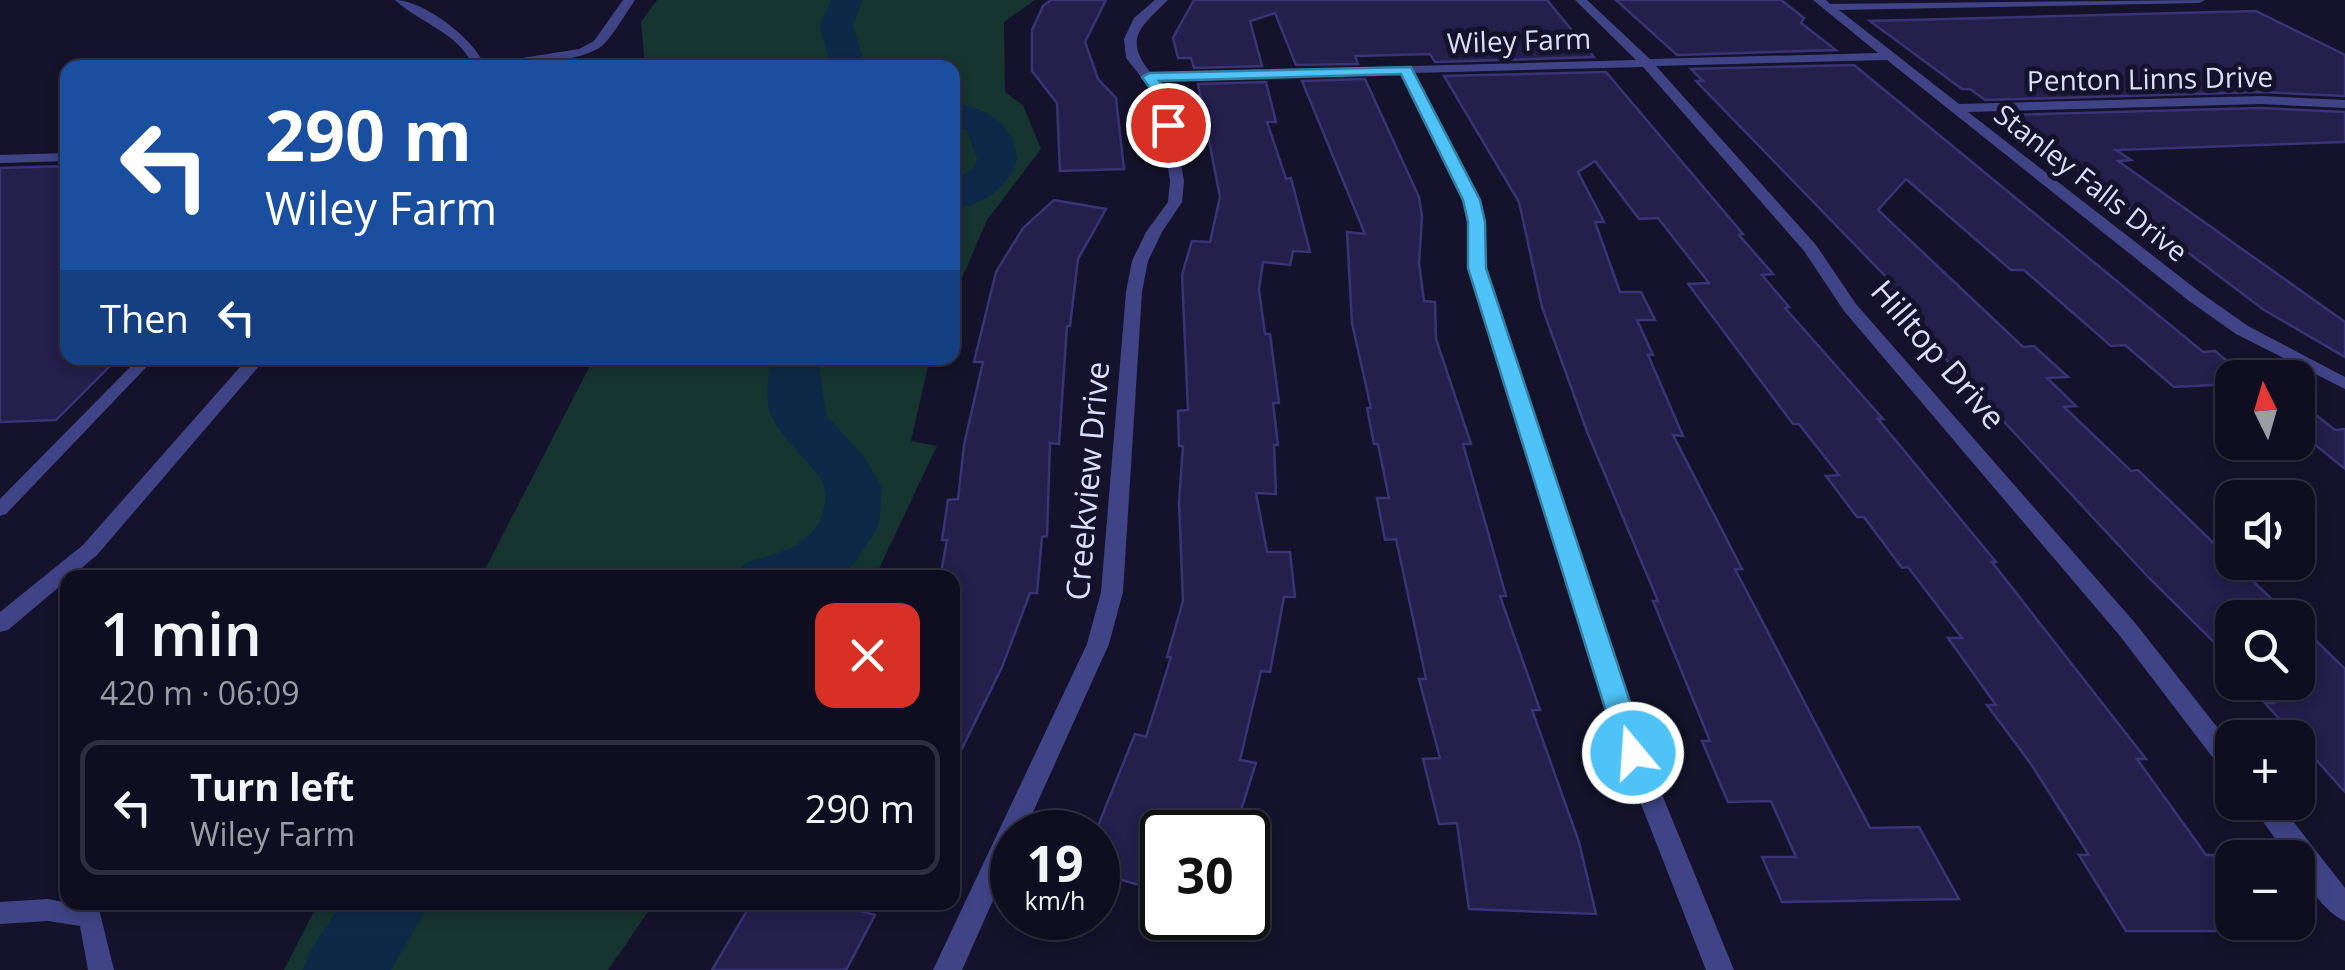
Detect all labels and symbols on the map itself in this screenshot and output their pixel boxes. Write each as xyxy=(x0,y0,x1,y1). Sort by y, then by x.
street label: Wiley Farm xyxy=(1446,18,1592,62)
street label: Penton Linns Drive xyxy=(2027,57,2273,99)
pin xyxy=(1126,83,1211,168)
street label: Stanley Falls Drive xyxy=(1987,95,2196,270)
street label: Hilltop Drive xyxy=(1862,270,2016,438)
street label: Creekview Drive xyxy=(1055,360,1118,602)
north arrow xyxy=(2215,360,2315,460)
position arrow xyxy=(1581,701,1685,805)
speed limit sign: 30 xyxy=(1140,810,1270,940)

